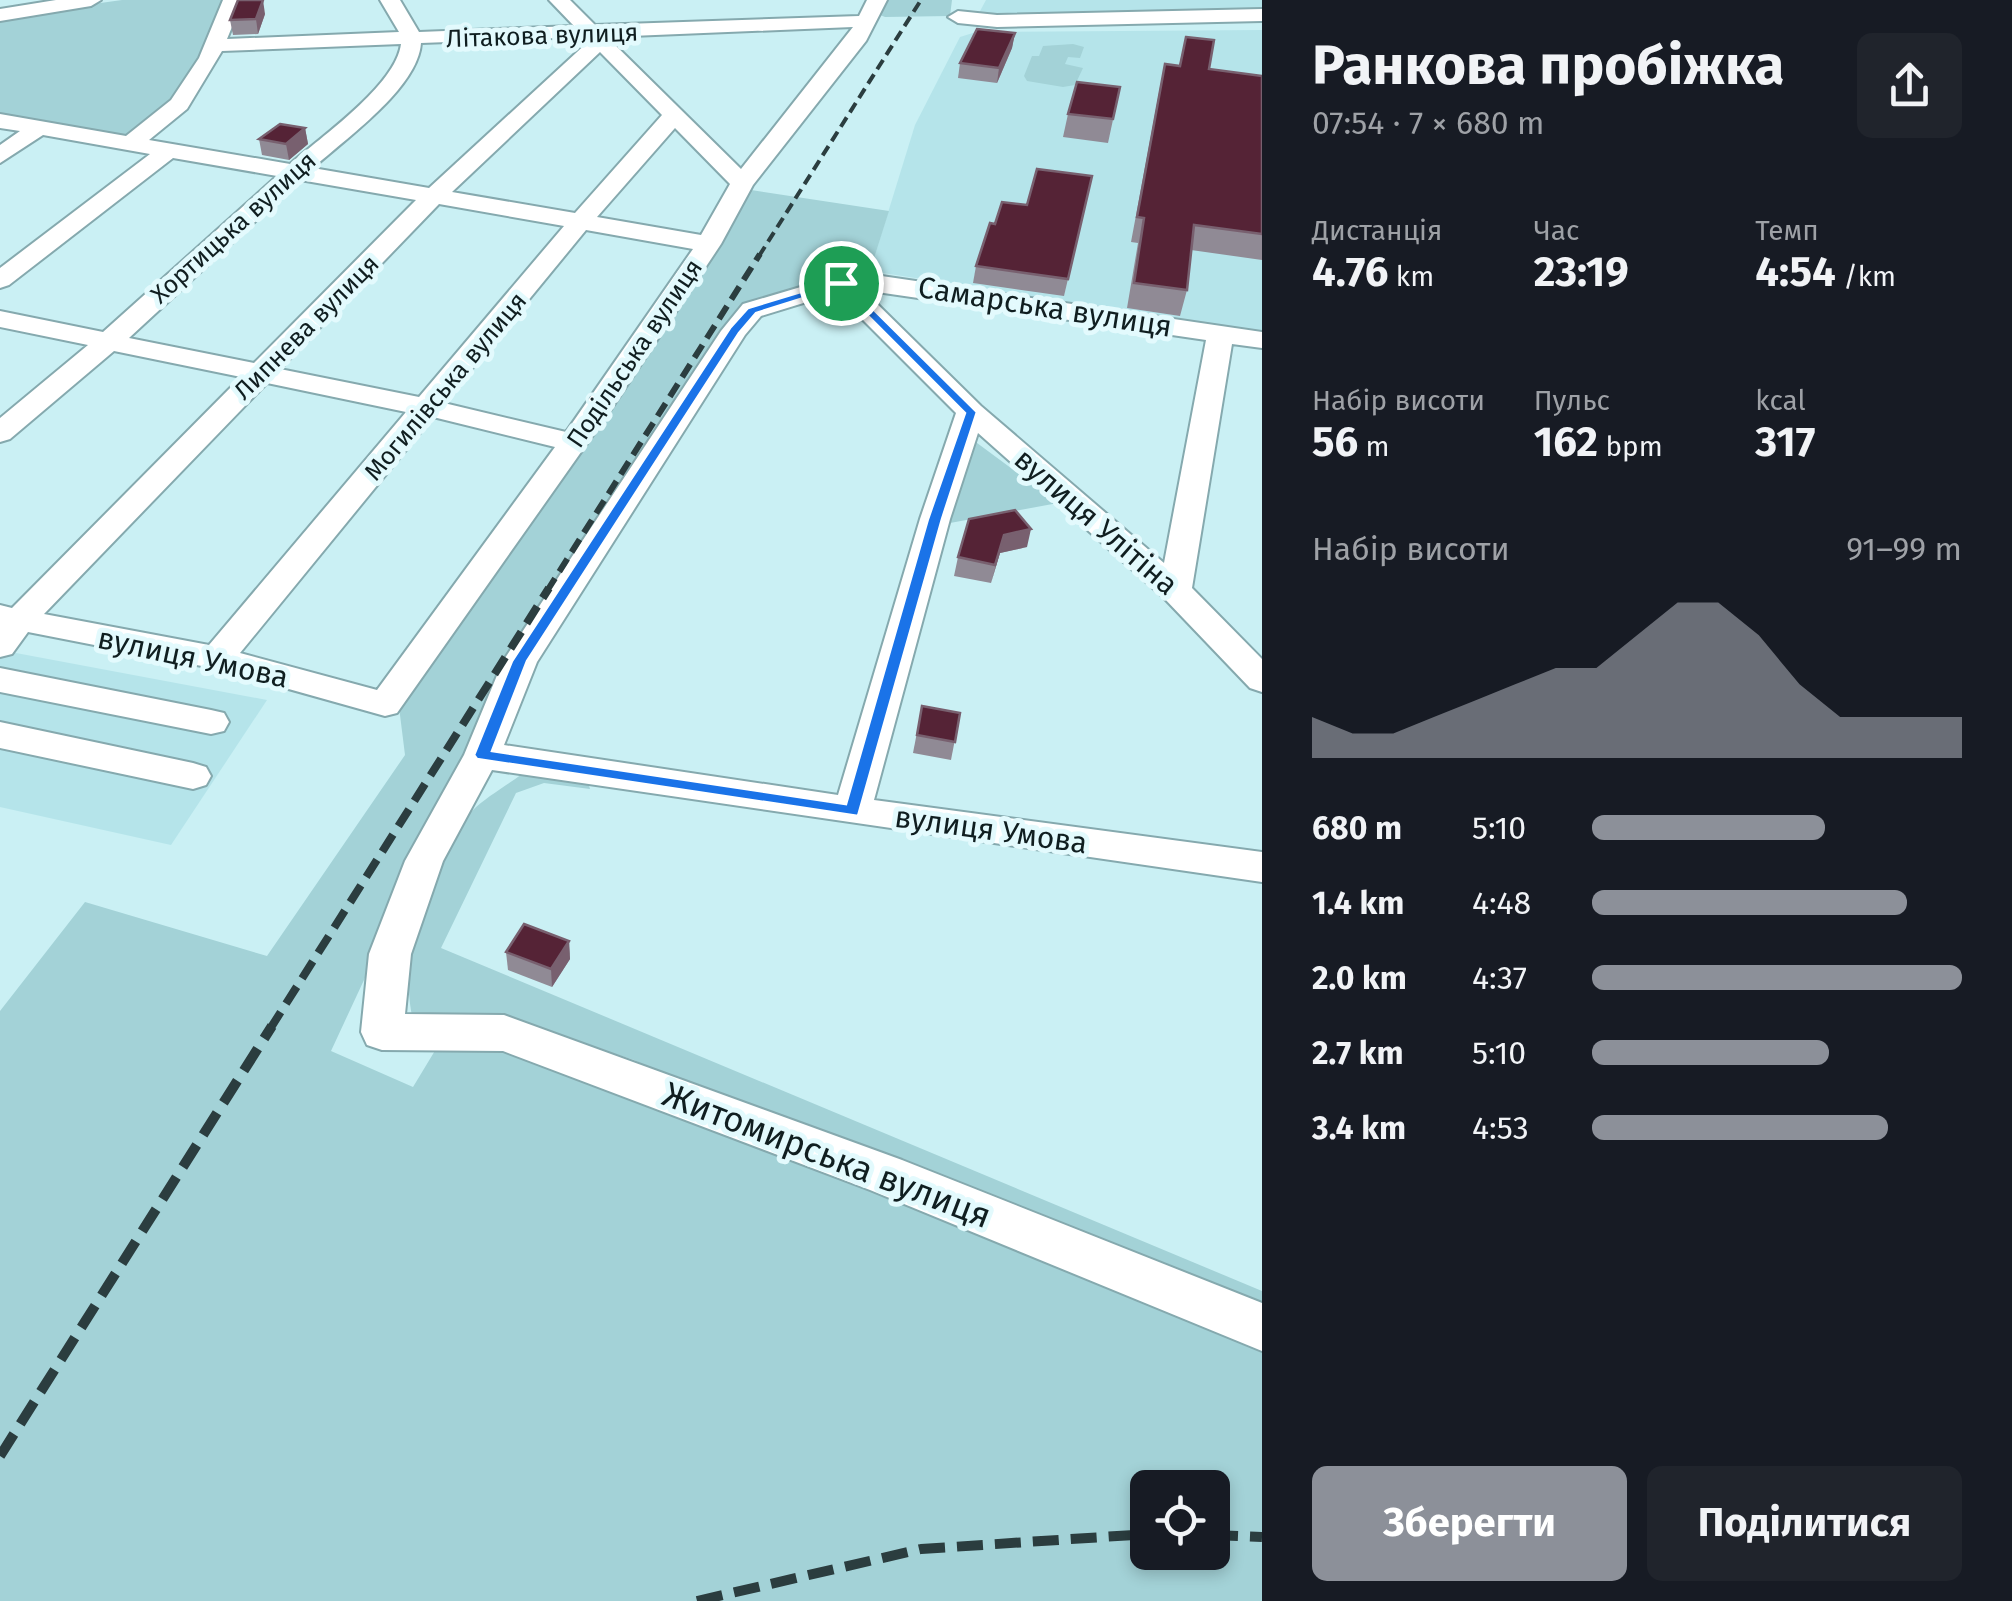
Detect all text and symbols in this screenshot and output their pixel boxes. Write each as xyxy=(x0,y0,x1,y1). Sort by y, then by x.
street label: Літакова вулиця xyxy=(445,18,639,54)
text: Ранкова пробіжка xyxy=(1312,33,1785,99)
button: share xyxy=(1857,33,1962,138)
text: 07:54 · 7 × 680 m xyxy=(1312,104,1545,142)
street label: Хортицька вулиця xyxy=(145,146,323,310)
text: Дистанція xyxy=(1312,214,1442,247)
text: Час xyxy=(1534,214,1579,247)
text: Темп xyxy=(1755,214,1819,247)
pin xyxy=(799,241,884,326)
text: 4.76 xyxy=(1312,247,1388,297)
text: 23:19 xyxy=(1534,247,1629,297)
text: 4:54 xyxy=(1755,247,1836,297)
street label: Липнева вулиця xyxy=(228,249,385,406)
street label: Подільська вулиця xyxy=(561,254,709,453)
icon: arrive xyxy=(814,256,869,311)
text: km xyxy=(1388,260,1434,293)
text: /km xyxy=(1836,260,1896,293)
street label: Самарська вулиця xyxy=(915,269,1175,345)
street label: Могилівська вулиця xyxy=(358,286,533,487)
text: Набір висоти xyxy=(1312,384,1485,417)
text: Пульс xyxy=(1534,384,1610,417)
text: kcal xyxy=(1755,384,1806,417)
text: 56 xyxy=(1312,417,1358,467)
text: 162 xyxy=(1534,417,1598,467)
text: 317 xyxy=(1755,417,1815,467)
text: m xyxy=(1358,430,1390,463)
text: bpm xyxy=(1598,430,1663,463)
street label: вулиця Улітіна xyxy=(1007,441,1185,603)
text: Набір висоти xyxy=(1312,530,1510,568)
text: 91–99 m xyxy=(1846,530,1962,568)
street label: вулиця Умова xyxy=(94,620,292,696)
street label: вулиця Умова xyxy=(892,799,1090,861)
text: 680 m xyxy=(1312,809,1402,847)
text: 5:10 xyxy=(1472,809,1526,847)
text: 1.4 km xyxy=(1312,884,1404,922)
text: 4:48 xyxy=(1472,884,1531,922)
text: 2.0 km xyxy=(1312,959,1407,997)
text: 4:37 xyxy=(1472,959,1527,997)
text: 2.7 km xyxy=(1312,1034,1404,1072)
text: 5:10 xyxy=(1472,1034,1526,1072)
street label: Житомирська вулиця xyxy=(657,1073,997,1237)
text: 3.4 km xyxy=(1312,1109,1406,1147)
text: 4:53 xyxy=(1472,1109,1529,1147)
button: Зберегти xyxy=(1312,1466,1627,1581)
button: Поділитися xyxy=(1647,1466,1962,1581)
map controls xyxy=(1130,1470,1230,1570)
button: locate xyxy=(1130,1470,1230,1570)

